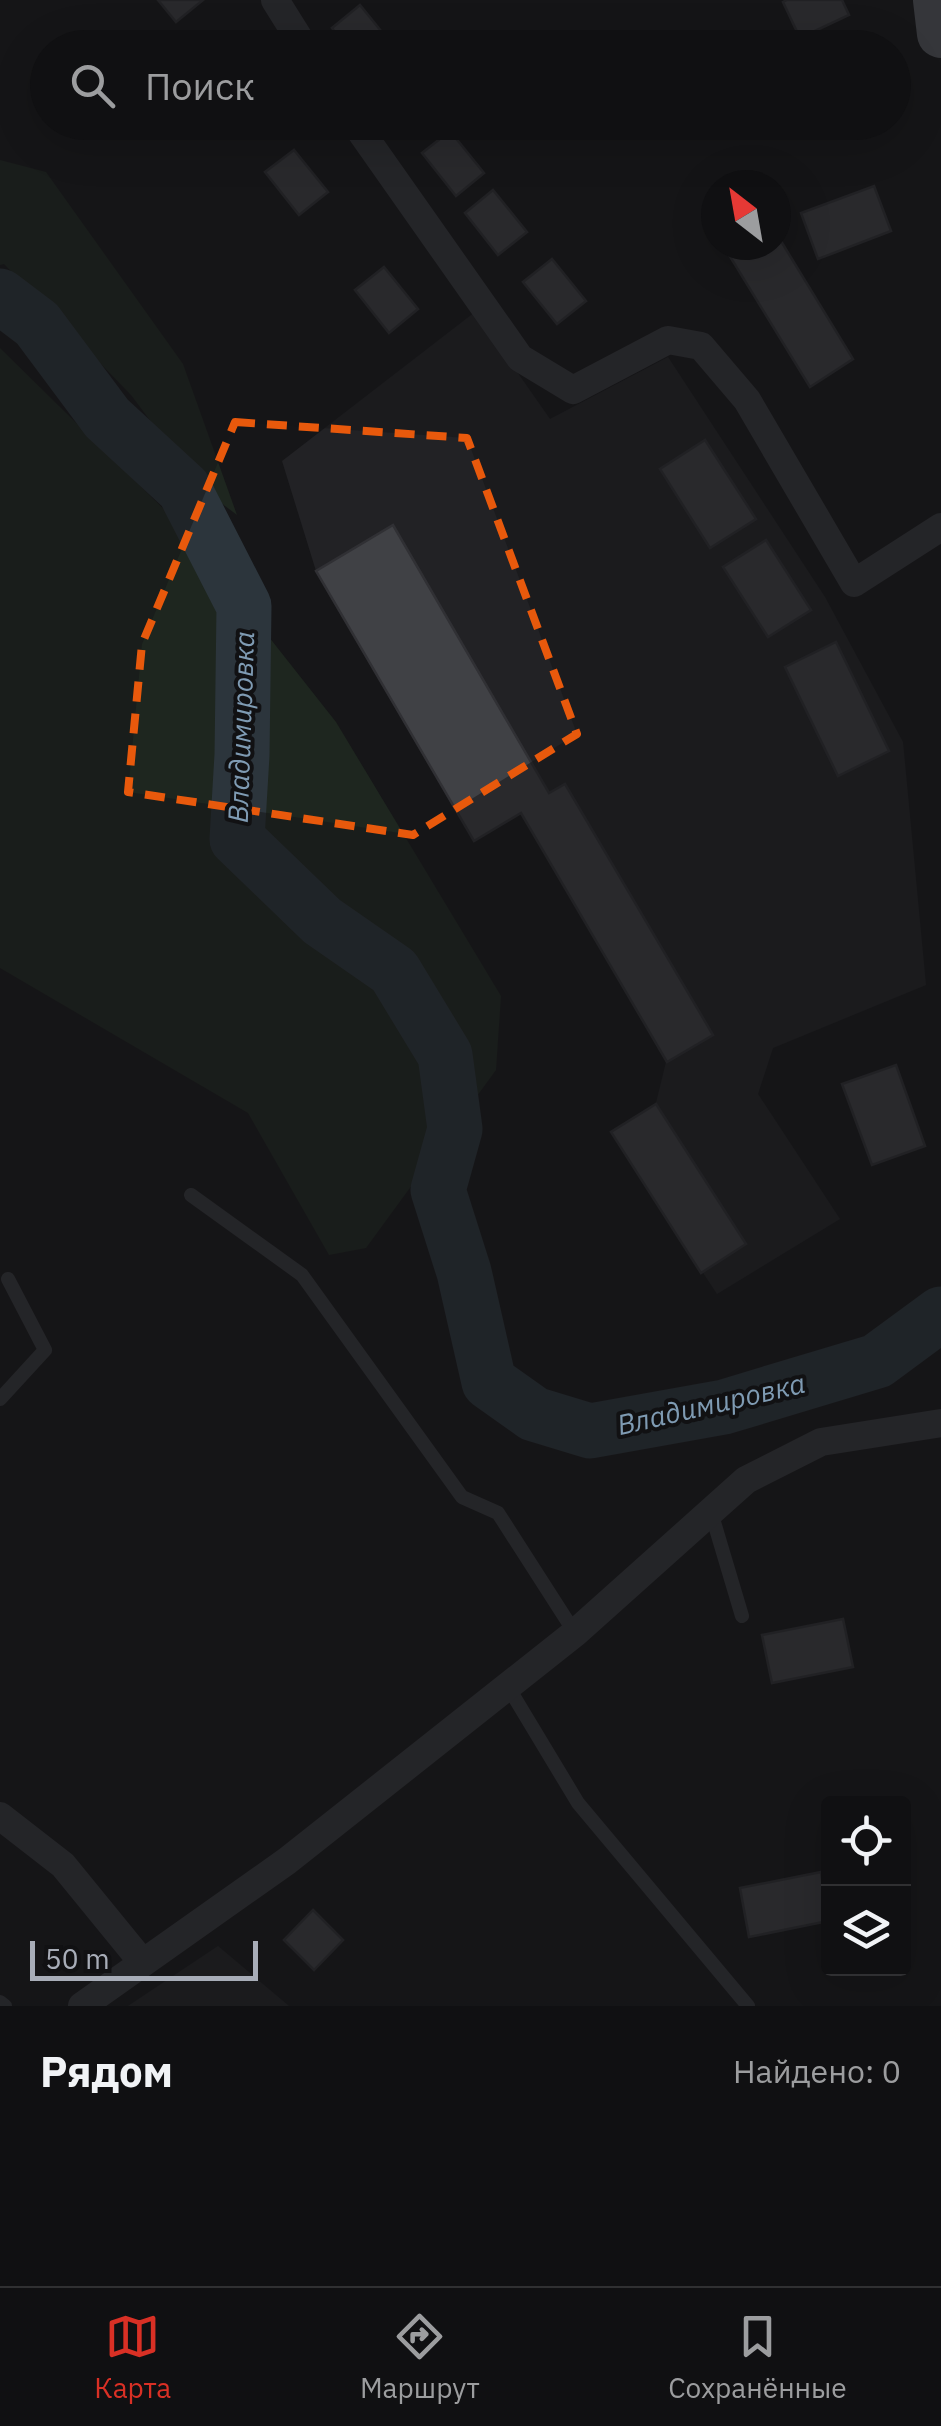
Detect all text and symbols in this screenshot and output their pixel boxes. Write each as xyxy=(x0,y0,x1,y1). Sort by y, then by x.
search box xyxy=(30,30,911,140)
icon: search xyxy=(65,58,120,113)
text: Поиск xyxy=(145,61,255,110)
north arrow xyxy=(701,170,791,260)
water label: Владимировка xyxy=(219,630,262,824)
water label: Владимировка xyxy=(613,1364,809,1443)
map controls xyxy=(821,1796,911,1976)
button: locate xyxy=(821,1796,911,1886)
button: layers xyxy=(821,1886,911,1976)
scale bar xyxy=(30,1936,258,1980)
text: 50 m xyxy=(45,1940,110,1977)
text: Рядом xyxy=(40,2044,173,2099)
text: Найдено: 0 xyxy=(733,2050,901,2092)
tab: Карта xyxy=(94,2309,171,2406)
tab: Маршрут xyxy=(360,2309,480,2406)
tab: Сохранённые xyxy=(668,2309,847,2406)

